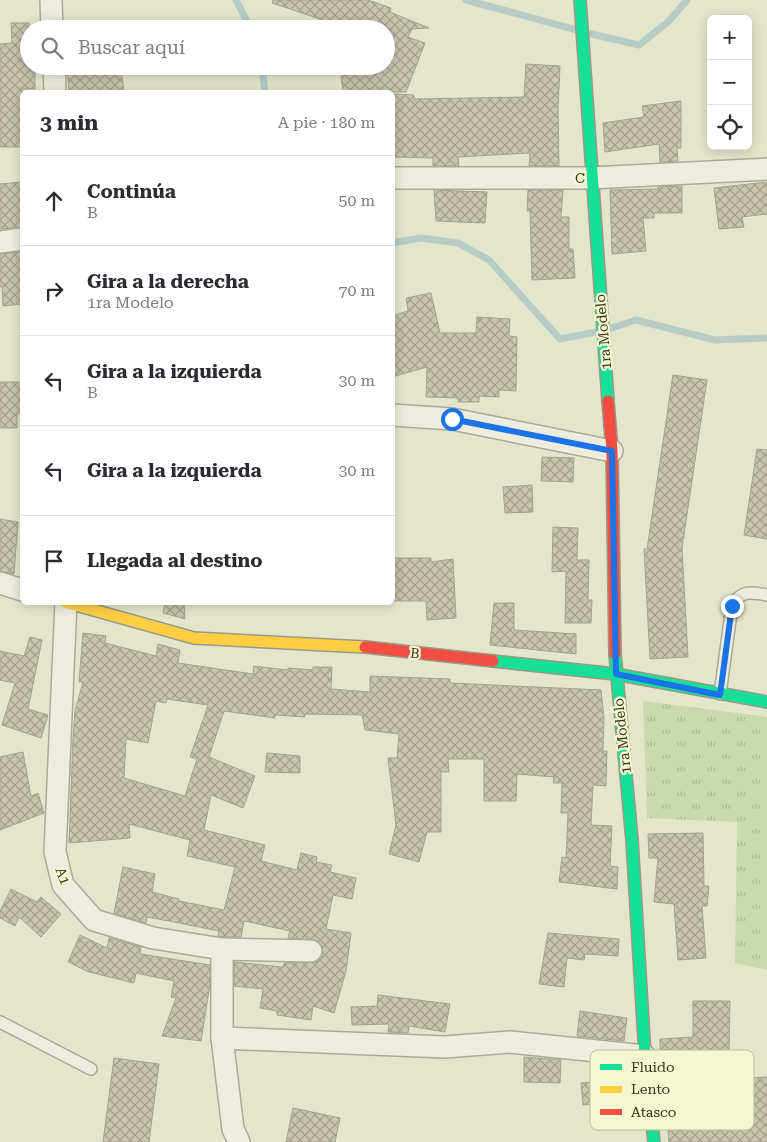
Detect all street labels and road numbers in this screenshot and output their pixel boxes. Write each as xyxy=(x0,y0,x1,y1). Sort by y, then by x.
street label: C xyxy=(575,170,585,186)
street label: 1ra Modelo xyxy=(592,294,614,370)
street label: B xyxy=(410,645,420,661)
street label: 1ra Modelo xyxy=(610,697,634,775)
street label: A1 xyxy=(52,865,74,887)

